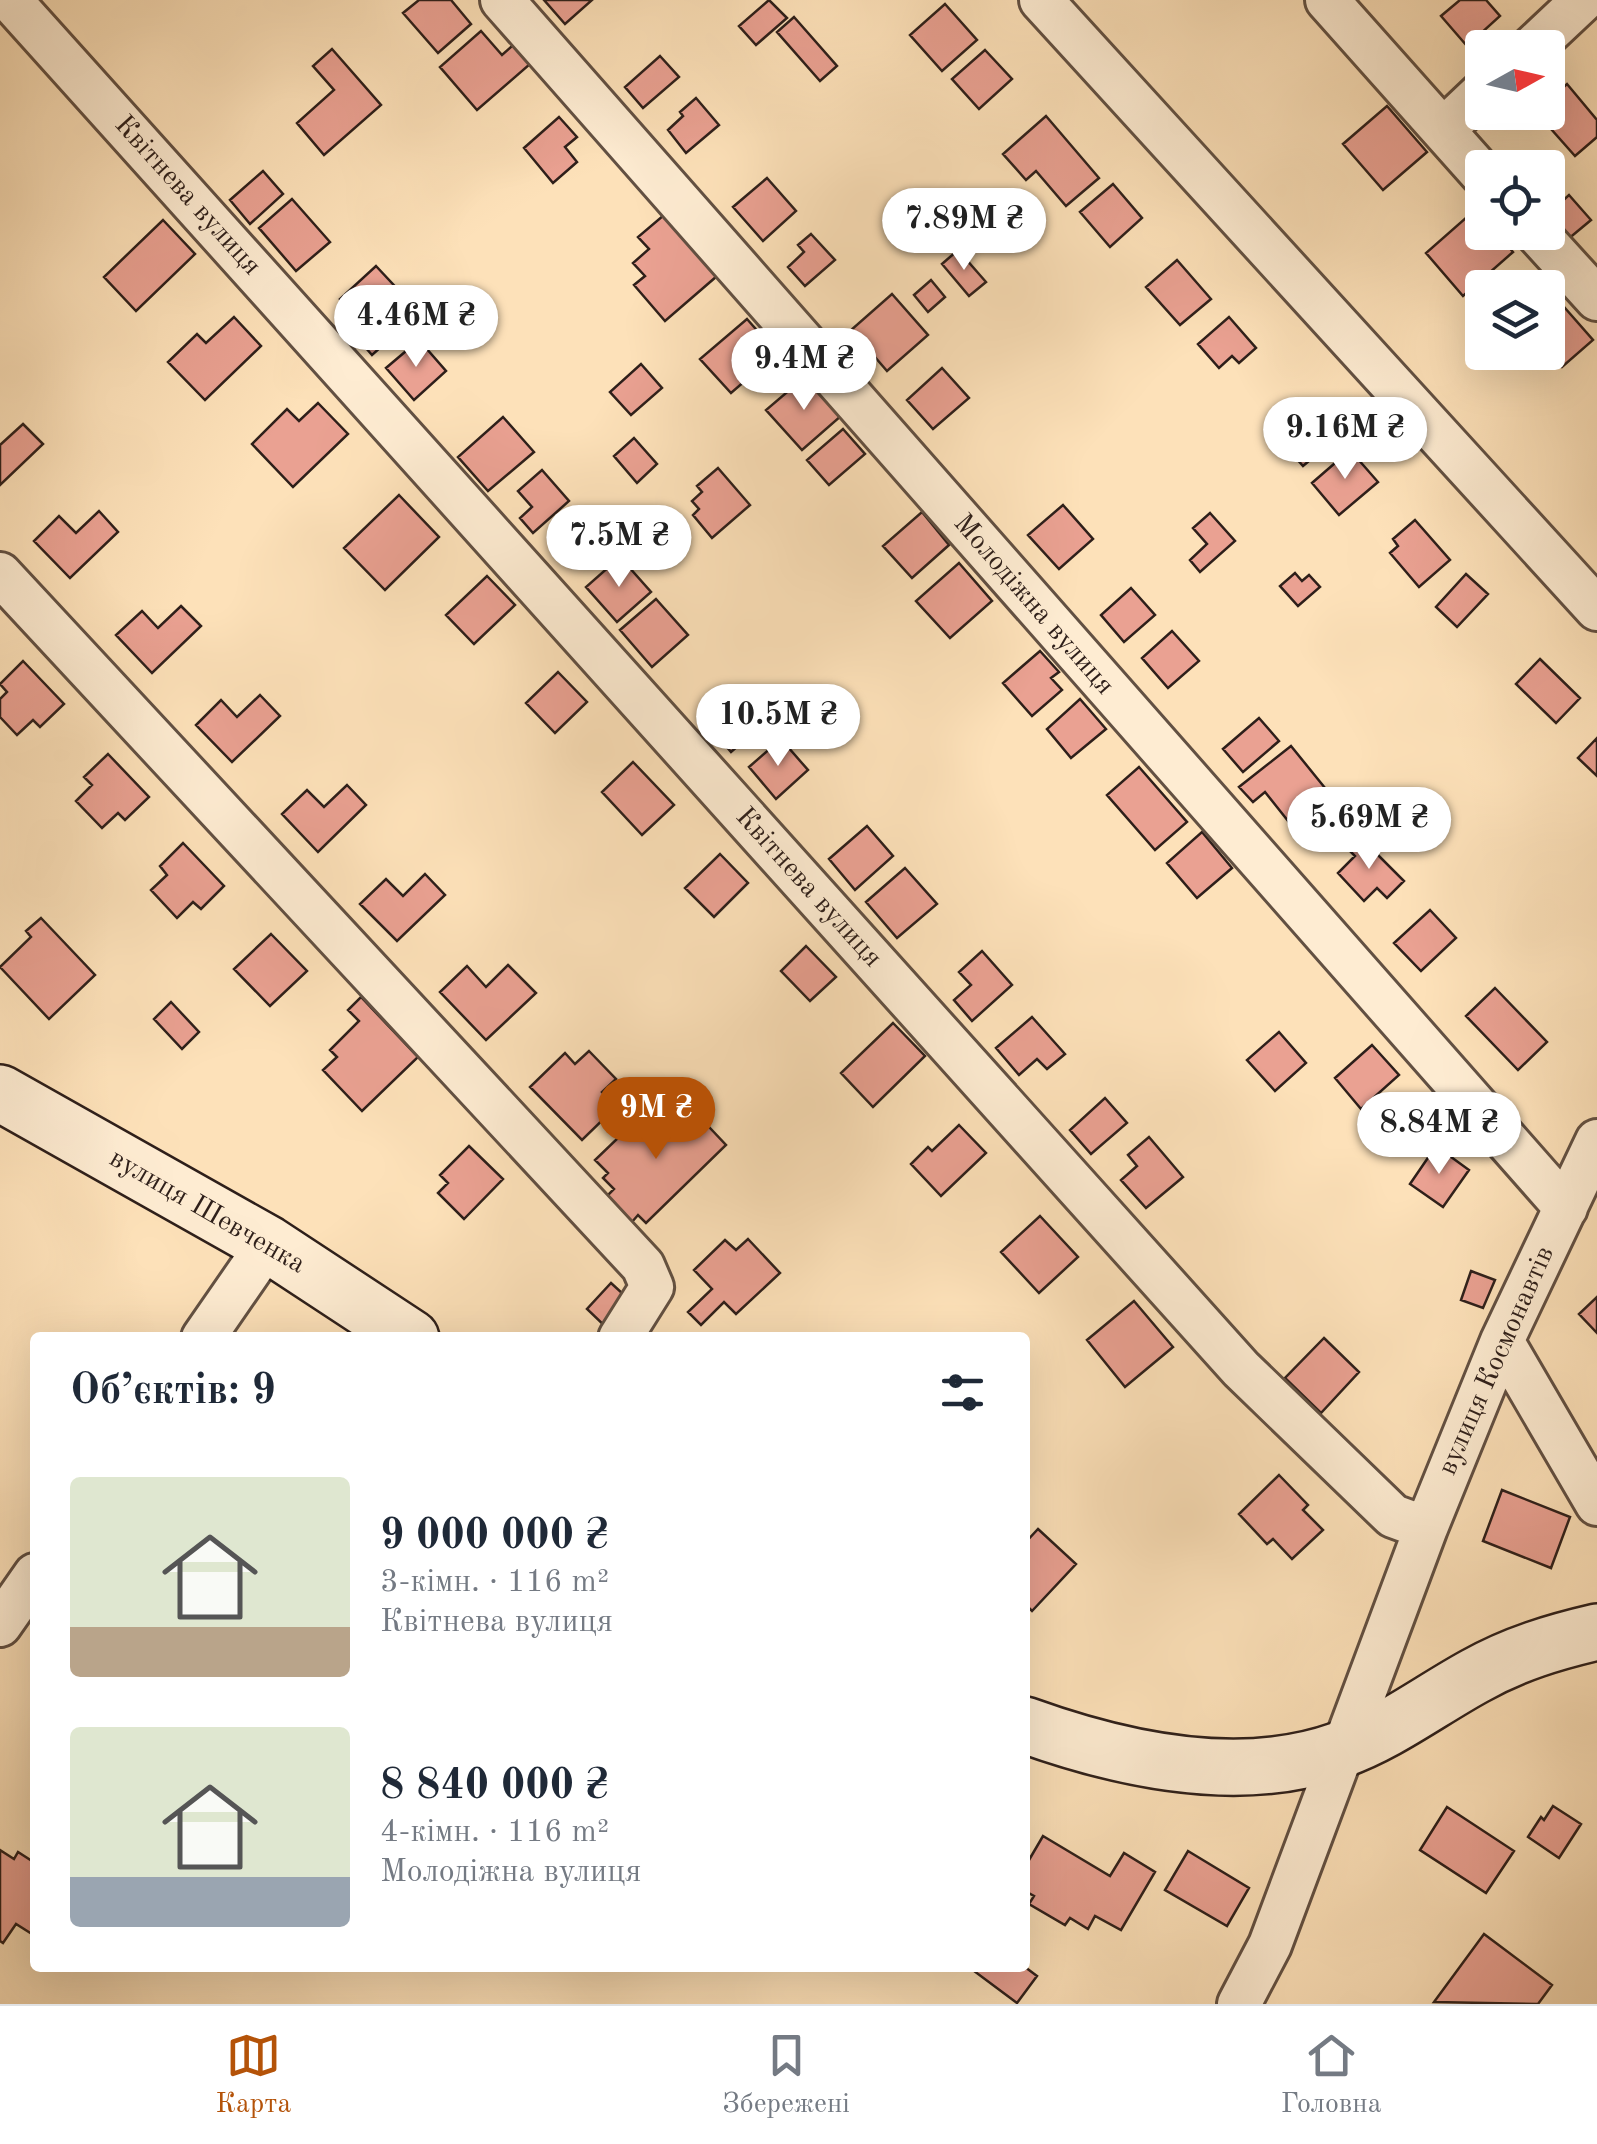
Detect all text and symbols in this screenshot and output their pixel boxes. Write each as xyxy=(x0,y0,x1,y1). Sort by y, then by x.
north arrow xyxy=(1465,30,1565,130)
map controls xyxy=(1465,30,1565,370)
street label: Квітнева вулиця xyxy=(108,111,266,281)
button: locate xyxy=(1465,150,1565,250)
pin: 7.89M ₴ xyxy=(872,188,1056,273)
text: 7.89M ₴ xyxy=(904,204,1024,236)
button: layers xyxy=(1465,270,1565,370)
pin: 4.46M ₴ xyxy=(324,285,508,370)
text: 4.46M ₴ xyxy=(356,301,476,333)
pin: 9.4M ₴ xyxy=(723,328,885,413)
text: 9.4M ₴ xyxy=(753,344,855,376)
pin: 9.16M ₴ xyxy=(1253,397,1437,482)
text: 9.16M ₴ xyxy=(1285,413,1405,445)
pin: 7.5M ₴ xyxy=(538,505,700,590)
street label: Молодіжна вулиця xyxy=(947,509,1119,701)
text: 7.5M ₴ xyxy=(568,521,670,553)
pin: 10.5M ₴ xyxy=(686,684,870,769)
text: 10.5M ₴ xyxy=(718,700,838,732)
pin: 5.69M ₴ xyxy=(1277,787,1461,872)
street label: Квітнева вулиця xyxy=(729,803,887,973)
text: 5.69M ₴ xyxy=(1309,803,1429,835)
pin: 9M ₴ xyxy=(597,1077,715,1162)
pin: 8.84M ₴ xyxy=(1347,1092,1531,1177)
text: 9M ₴ xyxy=(619,1093,693,1125)
text: 8.84M ₴ xyxy=(1379,1108,1499,1140)
street label: вулиця Шевченка xyxy=(104,1145,310,1279)
street label: вулиця Космонавтів xyxy=(1434,1242,1560,1480)
icon: filters xyxy=(935,1365,990,1420)
text: Об’єктів: 9 xyxy=(70,1371,276,1413)
text: 9 000 000 ₴ xyxy=(380,1516,609,1558)
icon: home xyxy=(150,1517,270,1637)
text: 3-кімн. · 116 m² xyxy=(380,1567,609,1599)
text: Квітнева вулиця xyxy=(380,1607,613,1639)
text: 8 840 000 ₴ xyxy=(380,1766,609,1808)
icon: home xyxy=(150,1767,270,1887)
text: 4-кімн. · 116 m² xyxy=(380,1817,609,1849)
text: Молодіжна вулиця xyxy=(380,1857,641,1889)
tab: Карта xyxy=(216,2028,291,2123)
tab: Збережені xyxy=(722,2028,850,2123)
tab: Головна xyxy=(1281,2028,1382,2123)

